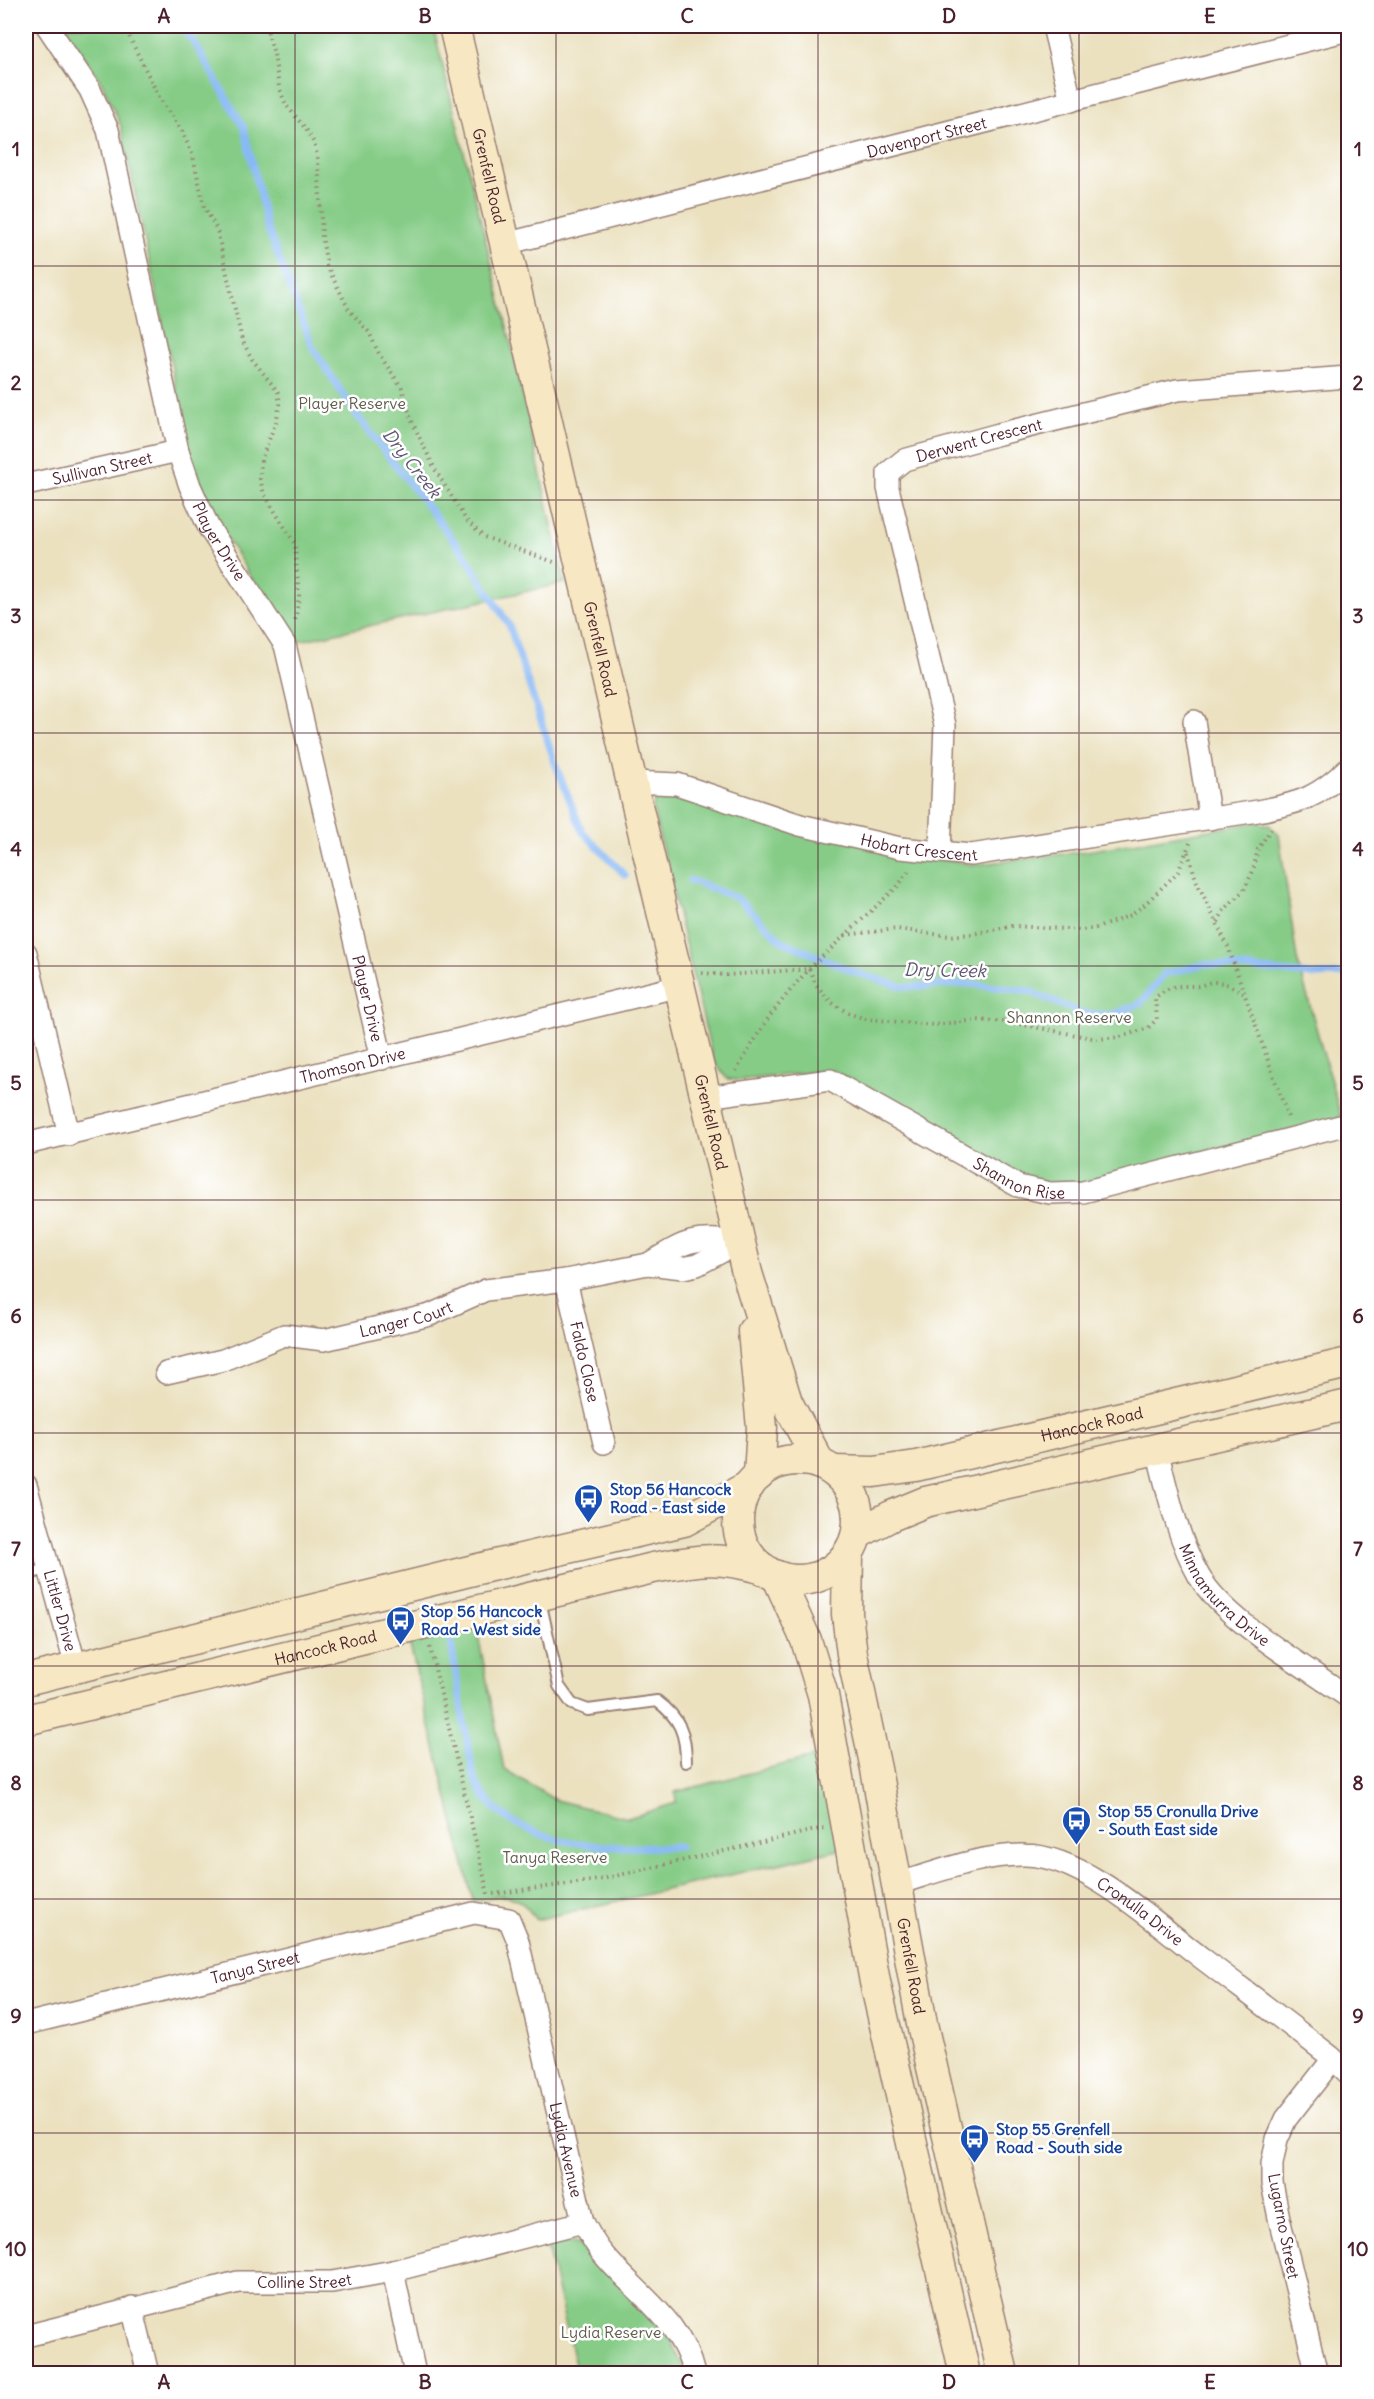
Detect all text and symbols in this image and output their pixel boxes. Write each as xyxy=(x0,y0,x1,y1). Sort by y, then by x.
text: A xyxy=(158,3,171,28)
text: B xyxy=(418,3,432,28)
text: C xyxy=(680,3,694,28)
text: D xyxy=(942,3,956,28)
text: E xyxy=(1204,3,1216,28)
street label: Davenport Street xyxy=(865,112,989,162)
street label: Grenfell Road xyxy=(468,126,510,226)
text: 1 xyxy=(12,136,20,161)
text: 1 xyxy=(1354,136,1362,161)
text: 2 xyxy=(11,370,22,395)
text: 2 xyxy=(1353,370,1364,395)
park label: Player Reserve xyxy=(298,393,406,413)
street label: Derwent Crescent xyxy=(914,414,1044,466)
water label: Dry Creek xyxy=(378,424,447,504)
street label: Sullivan Street xyxy=(50,447,155,489)
street label: Player Drive xyxy=(188,499,250,584)
street label: Grenfell Road xyxy=(580,599,621,699)
text: 3 xyxy=(10,603,22,628)
text: 3 xyxy=(1352,603,1364,628)
street label: Hobart Crescent xyxy=(859,829,979,865)
text: 4 xyxy=(10,836,22,861)
text: 4 xyxy=(1352,836,1364,861)
street label: Player Drive xyxy=(348,953,388,1044)
water label: Dry Creek xyxy=(904,958,988,982)
park label: Shannon Reserve xyxy=(1006,1007,1132,1027)
street label: Thomson Drive xyxy=(298,1043,407,1087)
text: 5 xyxy=(10,1070,22,1095)
text: 5 xyxy=(1352,1070,1364,1095)
street label: Grenfell Road xyxy=(691,1072,732,1172)
street label: Shannon Rise xyxy=(970,1153,1065,1203)
street label: Langer Court xyxy=(357,1296,456,1341)
text: 6 xyxy=(10,1303,22,1328)
text: 6 xyxy=(1352,1303,1364,1328)
street label: Faldo Close xyxy=(566,1319,604,1404)
street label: Hancock Road xyxy=(1038,1402,1145,1446)
place label: Stop 56 Hancock Road - East side xyxy=(610,1479,731,1517)
bus stop icon: Stop 56 Hancock Road - East side xyxy=(573,1482,605,1524)
text: 7 xyxy=(11,1536,21,1561)
text: 7 xyxy=(1353,1536,1363,1561)
street label: Minnamurra Drive xyxy=(1175,1541,1274,1650)
street label: Littler Drive xyxy=(40,1567,81,1653)
place label: Stop 56 Hancock Road - West side xyxy=(421,1601,542,1639)
bus stop icon: Stop 56 Hancock Road - West side xyxy=(384,1604,416,1646)
street label: Hancock Road xyxy=(272,1625,379,1669)
text: 8 xyxy=(10,1770,22,1795)
text: 8 xyxy=(1352,1770,1364,1795)
place label: Stop 55 Cronulla Drive - South East side xyxy=(1098,1801,1259,1839)
bus stop icon: Stop 55 Cronulla Drive - South East side xyxy=(1061,1804,1093,1846)
park label: Tanya Reserve xyxy=(503,1847,607,1867)
street label: Cronulla Drive xyxy=(1093,1873,1187,1950)
street label: Grenfell Road xyxy=(893,1916,930,2016)
street label: Tanya Street xyxy=(209,1947,302,1988)
text: 9 xyxy=(10,2003,22,2028)
text: 9 xyxy=(1352,2003,1364,2028)
street label: Lydia Avenue xyxy=(546,2100,587,2199)
place label: Stop 55 Grenfell Road - South side xyxy=(996,2119,1123,2157)
bus stop icon: Stop 55 Grenfell Road - South side xyxy=(959,2122,991,2164)
street label: Lugarno Street xyxy=(1264,2171,1304,2281)
text: 10 xyxy=(5,2236,27,2261)
text: 10 xyxy=(1347,2236,1369,2261)
street label: Colline Street xyxy=(257,2269,354,2292)
park label: Lydia Reserve xyxy=(561,2322,661,2342)
text: A xyxy=(158,2369,171,2394)
text: B xyxy=(418,2369,432,2394)
text: C xyxy=(680,2369,694,2394)
text: D xyxy=(942,2369,956,2394)
text: E xyxy=(1204,2369,1216,2394)

